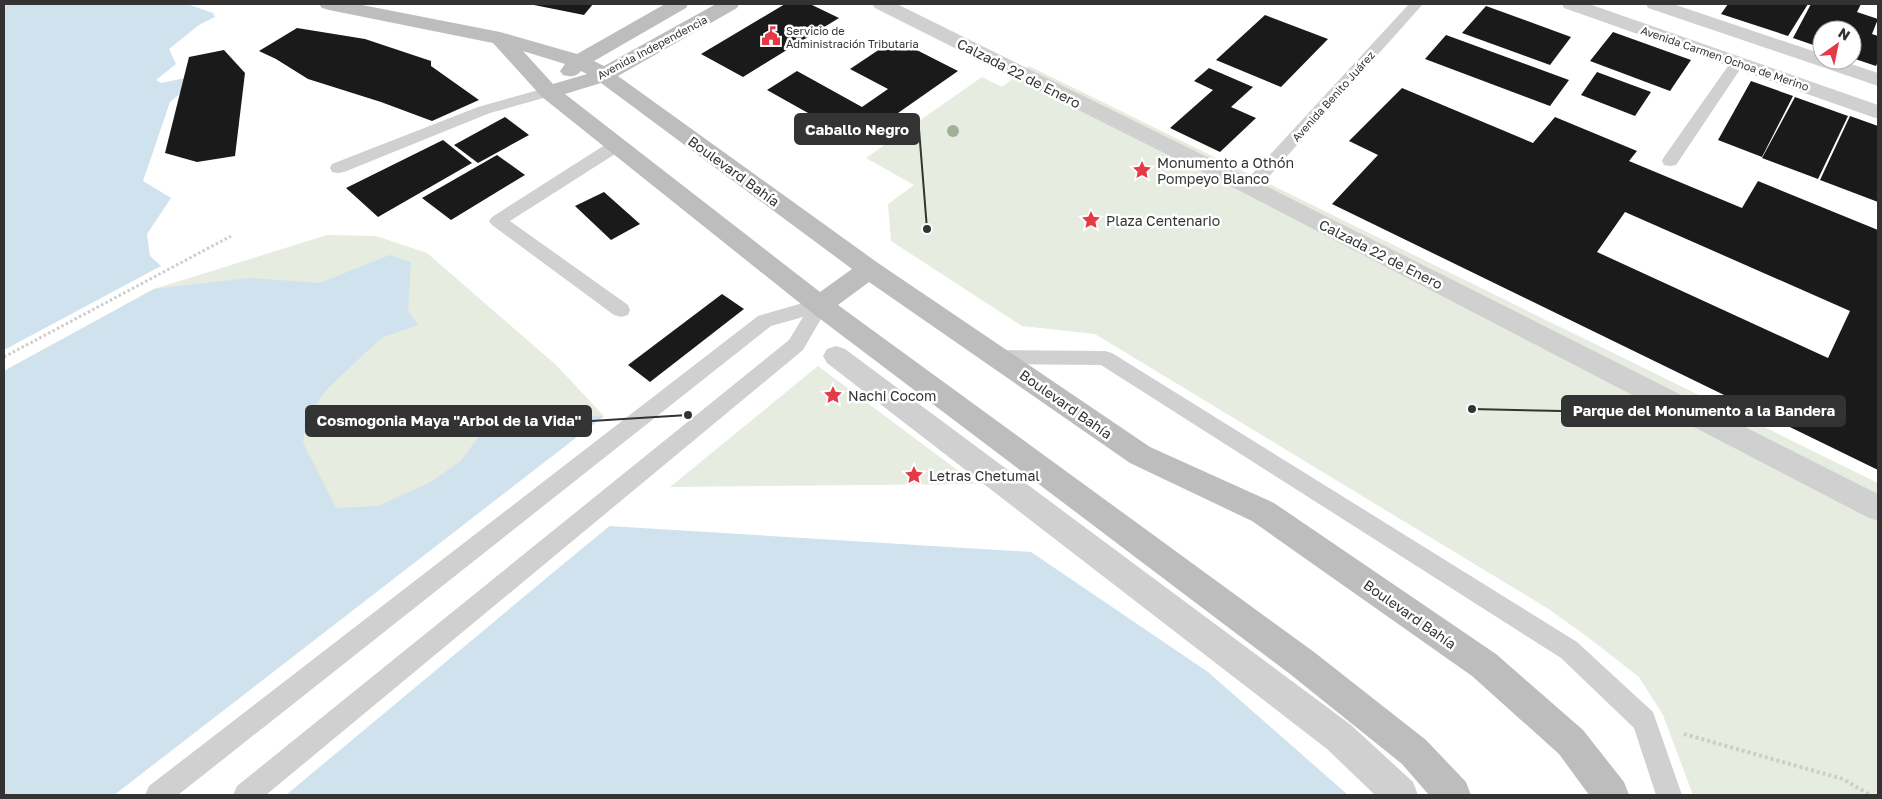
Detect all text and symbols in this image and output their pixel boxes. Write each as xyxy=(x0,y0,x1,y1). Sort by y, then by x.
street label: Avenida Independencia xyxy=(595,12,709,82)
north arrow xyxy=(1812,20,1862,70)
street label: Avenida Carmen Ochoa de Merino xyxy=(1639,23,1811,93)
place label: Servicio de Administración Tributaria xyxy=(786,24,919,50)
text: N xyxy=(1835,24,1853,44)
public building icon: Servicio de Administración Tributaria xyxy=(760,25,782,47)
street label: Calzada 22 de Enero xyxy=(955,35,1083,111)
street label: Avenida Benito Juárez xyxy=(1289,48,1377,144)
callout: Caballo Negro xyxy=(795,114,919,144)
text: Caballo Negro xyxy=(805,120,909,138)
street label: Boulevard Bahía xyxy=(685,132,783,210)
place label: Monumento a Othón Pompeyo Blanco xyxy=(1157,154,1294,187)
place icon: Monumento a Othón Pompeyo Blanco xyxy=(1131,159,1153,181)
place icon: Plaza Centenario xyxy=(1080,209,1102,231)
place label: Plaza Centenario xyxy=(1106,212,1220,229)
street label: Calzada 22 de Enero xyxy=(1317,216,1445,292)
street label: Boulevard Bahía xyxy=(1017,366,1115,442)
place icon: Nachi Cocom xyxy=(822,384,844,406)
place label: Nachi Cocom xyxy=(848,387,936,404)
callout: Parque del Monumento a la Bandera xyxy=(1562,396,1845,426)
text: Parque del Monumento a la Bandera xyxy=(1573,401,1836,419)
callout: Cosmogonia Maya "Arbol de la Vida" xyxy=(306,406,591,436)
text: Cosmogonia Maya "Arbol de la Vida" xyxy=(317,411,582,429)
place icon: Letras Chetumal xyxy=(903,464,925,486)
place label: Letras Chetumal xyxy=(929,467,1040,484)
street label: Boulevard Bahía xyxy=(1361,576,1459,652)

